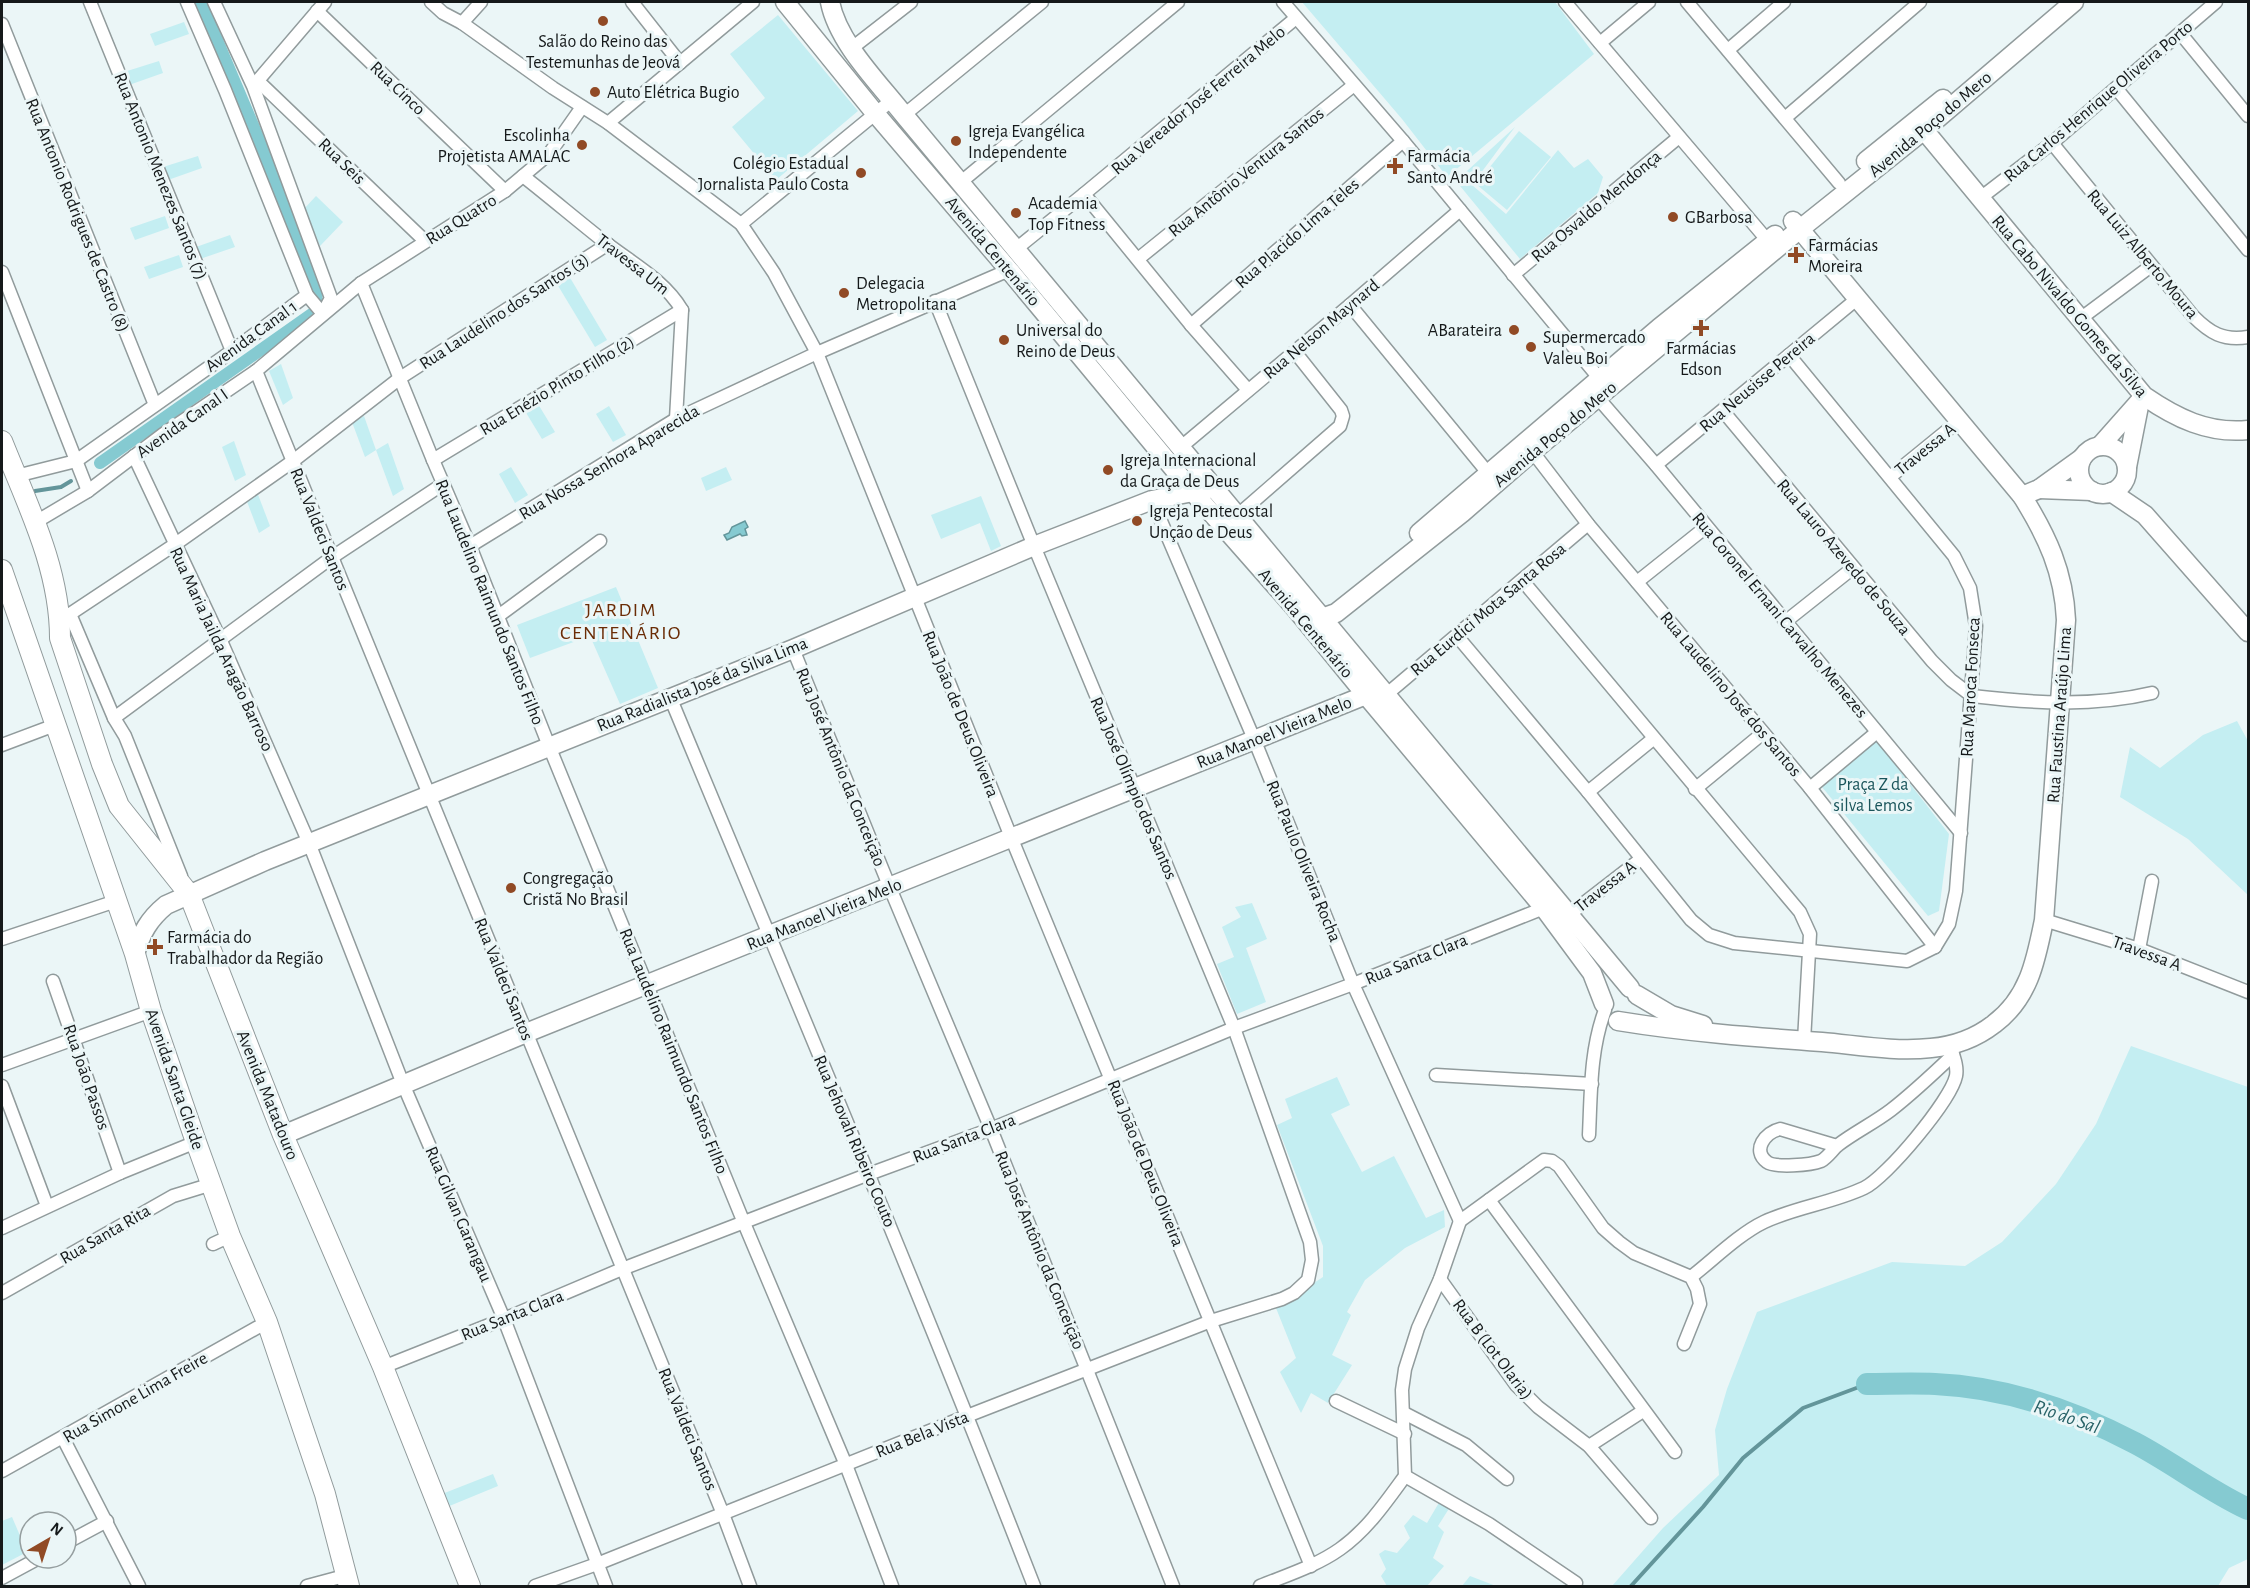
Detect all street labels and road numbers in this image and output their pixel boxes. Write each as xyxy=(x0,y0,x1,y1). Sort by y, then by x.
street label: Rua Carlos Henrique Oliveira Porto xyxy=(2001,18,2196,186)
street label: Rua Vereador José Ferreira Melo xyxy=(1108,23,1289,179)
street label: Rua Cinco xyxy=(366,58,428,119)
street label: Avenida Poço do Mero xyxy=(1866,68,1996,181)
street label: Rua Antonio Menezes Santos (7) xyxy=(110,70,210,283)
street label: Rua Antonio Rodrigues de Castro (8) xyxy=(22,96,132,335)
street label: Rua Antônio Ventura Santos xyxy=(1165,105,1328,241)
street label: Rua Seis xyxy=(314,135,368,188)
street label: Rua Osvaldo Mendonça xyxy=(1528,147,1665,266)
street label: Rua Placido Lima Teles xyxy=(1232,175,1363,292)
street label: Rua Luiz Alberto Moura xyxy=(2083,187,2201,323)
street label: Rua Quatro xyxy=(423,191,500,249)
street label: Avenida Centenário xyxy=(941,193,1043,310)
street label: Rua Cabo Nivaldo Gomes da Silva xyxy=(1988,212,2151,401)
street label: Travessa Um xyxy=(593,231,672,299)
street label: Rua Laudelino dos Santos (3) xyxy=(417,250,592,373)
street label: Rua Nelson Maynard xyxy=(1260,276,1383,383)
street label: Avenida Canal 1 xyxy=(202,298,301,376)
street label: Rua Neusisse Pereira xyxy=(1697,329,1819,436)
street label: Rua Enézio Pinto Filho (2) xyxy=(477,333,638,439)
street label: Avenida Poço do Mero xyxy=(1491,378,1621,491)
street label: Avenida Canal I xyxy=(133,386,232,462)
street label: Rua Nossa Senhora Aparecida xyxy=(516,402,703,524)
street label: Travessa A xyxy=(1892,420,1960,479)
street label: Rua Valdeci Santos xyxy=(286,466,352,593)
street label: Rua Lauro Azevedo de Souza xyxy=(1773,476,1914,639)
street label: Rua Laudelino Raimundo Santos Filho xyxy=(431,477,547,728)
street label: Rua Coronel Ernani Carvalho Menezes xyxy=(1688,509,1870,722)
street label: Rua Eurdici Mota Santa Rosa xyxy=(1408,540,1570,680)
street label: Rua Maria Jailda Aragão Barroso xyxy=(166,544,276,755)
street label: Avenida Centenário xyxy=(1254,565,1356,682)
street label: Rua Laudelino José dos Santos xyxy=(1656,609,1804,780)
street label: Rua Maroca Fonseca xyxy=(1958,617,1984,757)
street label: Rua Faustina Araújo Lima xyxy=(2045,626,2075,804)
street label: Rua João de Deus Oliveira xyxy=(918,629,1002,800)
street label: Rua Radialista José da Silva Lima xyxy=(594,634,810,736)
street label: Rua José Antônio da Conceição xyxy=(792,666,888,869)
street label: Rua José Olímpio dos Santos xyxy=(1086,694,1180,882)
street label: Rua Manoel Vieira Melo xyxy=(1194,694,1355,772)
street label: Rua Paulo Oliveira Rocha xyxy=(1262,778,1344,945)
street label: Travessa A xyxy=(1572,857,1640,916)
street label: Rua Manoel Vieira Melo xyxy=(744,876,905,954)
street label: Rua Valdeci Santos xyxy=(470,916,536,1043)
street label: Rua Laudelino Raimundo Santos Filho xyxy=(615,926,731,1177)
street label: Rua Santa Clara xyxy=(1363,931,1470,989)
street label: Travessa A xyxy=(2110,933,2184,975)
street label: Avenida Santa Gleide xyxy=(141,1006,207,1152)
street label: Rua João Passos xyxy=(60,1022,113,1132)
street label: Avenida Matadouro xyxy=(233,1028,301,1163)
street label: Rua Jehovah Ribeiro Couto xyxy=(810,1053,899,1230)
street label: Rua João de Deus Oliveira xyxy=(1103,1078,1187,1249)
street label: Rua Santa Clara xyxy=(910,1111,1018,1167)
street label: Rua Gilvan Garangau xyxy=(421,1144,495,1285)
street label: Rua José Antônio da Conceição xyxy=(991,1149,1087,1352)
street label: Rua Santa Rita xyxy=(57,1202,154,1268)
street label: Rua Santa Clara xyxy=(459,1287,566,1345)
street label: Rua B (Lot Olaria) xyxy=(1449,1296,1536,1403)
street label: Rua Simone Lima Freire xyxy=(60,1349,211,1447)
street label: Rua Valdeci Santos xyxy=(654,1366,720,1493)
street label: Rua Bela Vista xyxy=(873,1408,972,1462)

